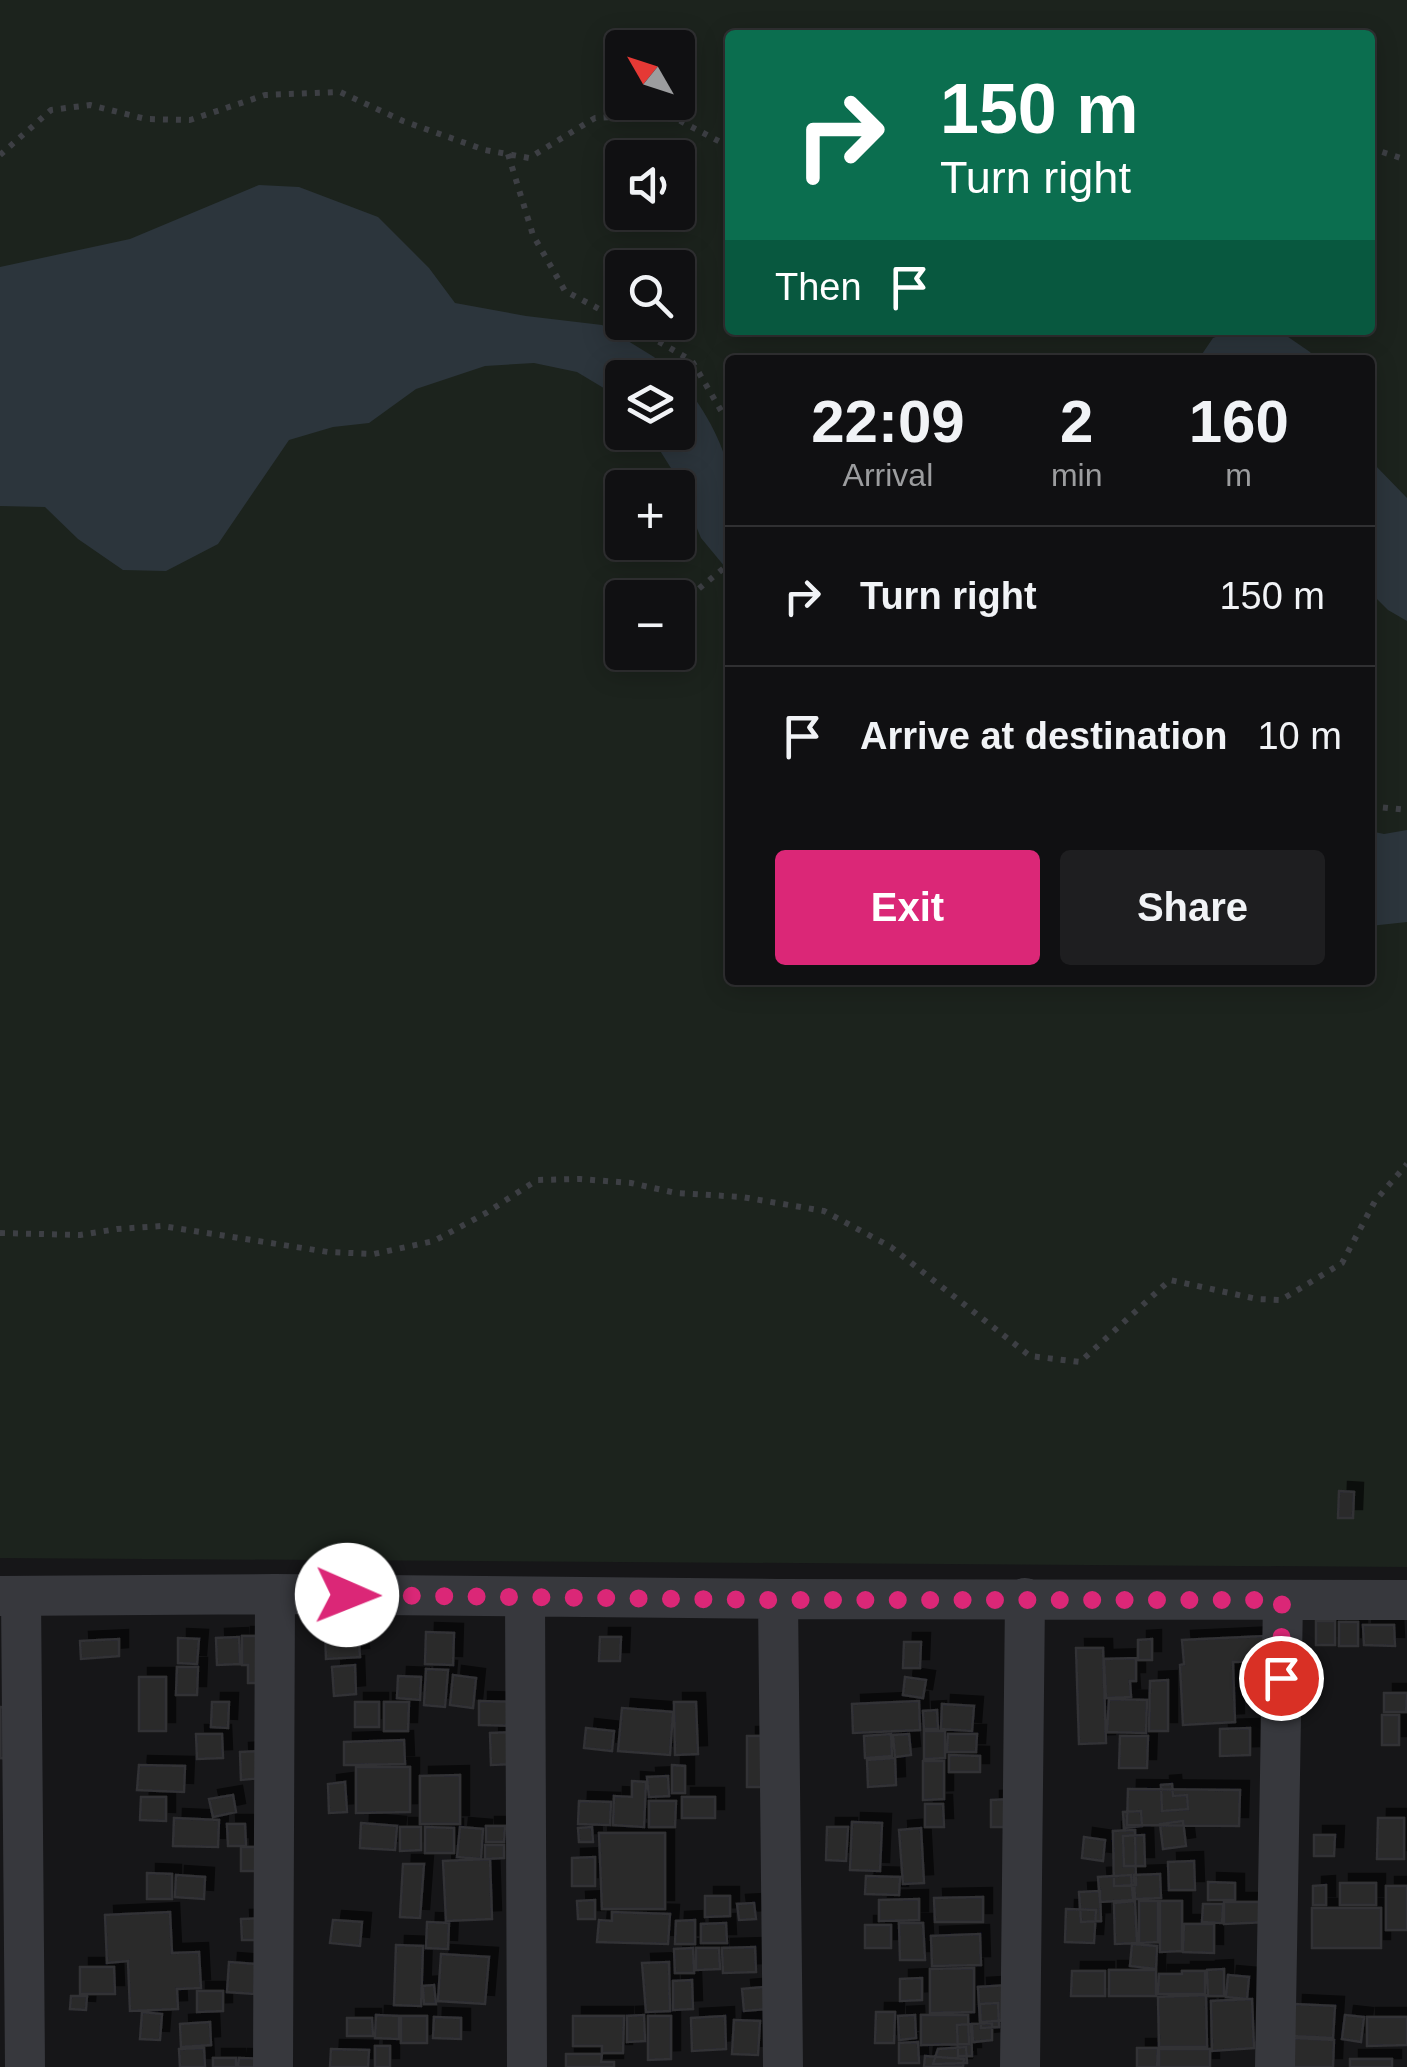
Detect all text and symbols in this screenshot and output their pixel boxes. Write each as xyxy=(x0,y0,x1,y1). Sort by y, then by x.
north arrow xyxy=(605,30,695,120)
map controls xyxy=(605,30,695,670)
icon: right xyxy=(775,70,905,200)
text: 150 m xyxy=(940,70,1138,148)
button: sound xyxy=(605,140,695,230)
text: Turn right xyxy=(940,152,1131,203)
button: search xyxy=(605,250,695,340)
icon: arrive xyxy=(882,260,937,315)
text: Then xyxy=(775,266,862,308)
button: layers xyxy=(605,360,695,450)
text: 22:09 xyxy=(811,388,965,455)
text: 2 xyxy=(1060,388,1093,455)
text: 160 xyxy=(1189,388,1289,455)
text: Arrival xyxy=(843,457,933,493)
text: min xyxy=(1051,457,1102,493)
text: m xyxy=(1225,457,1252,493)
button: + xyxy=(605,470,695,560)
icon: right xyxy=(775,569,830,624)
text: Turn right xyxy=(860,575,1037,617)
text: 150 m xyxy=(1219,575,1325,617)
button: − xyxy=(605,580,695,670)
icon: arrive xyxy=(775,709,830,764)
text: Arrive at destination xyxy=(860,715,1227,757)
text: 10 m xyxy=(1257,715,1342,757)
button: Exit xyxy=(775,850,1040,965)
button: Share xyxy=(1060,850,1325,965)
position arrow xyxy=(295,1543,399,1647)
pin xyxy=(1239,1636,1324,1721)
icon: arrive xyxy=(1254,1651,1309,1706)

